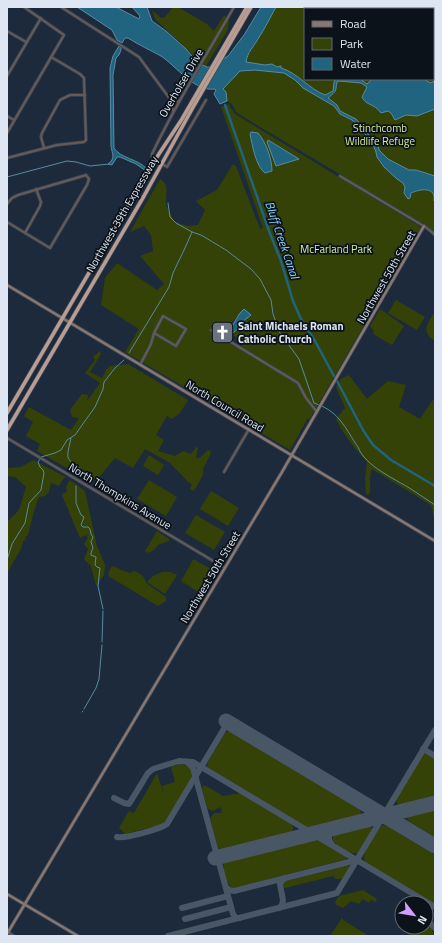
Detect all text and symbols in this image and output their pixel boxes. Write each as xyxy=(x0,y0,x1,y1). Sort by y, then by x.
legend xyxy=(304,8,434,80)
text: Road xyxy=(340,14,366,33)
text: Park xyxy=(340,34,363,53)
street label: Overholser Drive xyxy=(155,45,207,120)
text: Water xyxy=(340,54,371,73)
park label: Stinchcomb Wildlife Refuge xyxy=(345,120,415,149)
street label: Northwest 39th Expressway xyxy=(82,152,162,275)
water label: Bluff Creek Canal xyxy=(260,199,305,282)
street label: Northwest 50th Street xyxy=(353,227,419,326)
park label: McFarland Park xyxy=(300,241,373,257)
place label: Saint Michaels Roman Catholic Church xyxy=(238,318,344,347)
church icon: Saint Michaels Roman Catholic Church xyxy=(210,319,236,345)
street label: North Council Road xyxy=(183,376,267,436)
street label: North Thompkins Avenue xyxy=(66,459,175,533)
street label: Northwest 50th Street xyxy=(176,528,244,626)
north arrow xyxy=(394,895,434,935)
text: N xyxy=(414,913,431,928)

